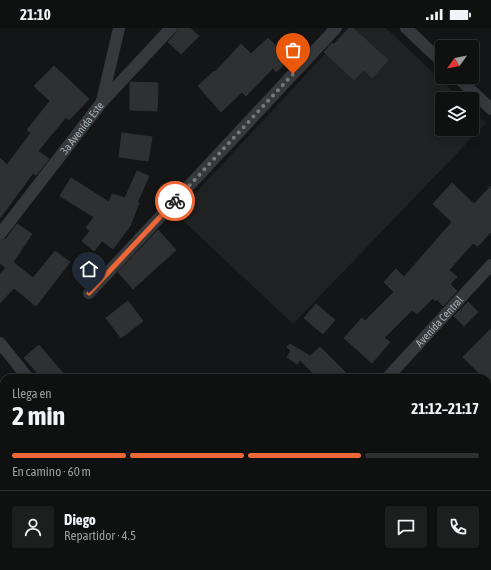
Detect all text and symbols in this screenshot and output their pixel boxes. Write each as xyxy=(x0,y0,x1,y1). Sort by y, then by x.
text: 21:10 xyxy=(20,6,51,23)
pin xyxy=(276,33,310,74)
icon: bag xyxy=(282,39,304,61)
north arrow xyxy=(435,40,479,84)
map controls xyxy=(435,40,479,136)
button: layers xyxy=(435,92,479,136)
street label: 3a Avenida Este xyxy=(58,99,106,157)
courier xyxy=(155,181,195,221)
icon: bike xyxy=(164,190,186,212)
pin xyxy=(72,252,106,293)
icon: home xyxy=(78,258,100,280)
street label: Avenida Central xyxy=(413,294,465,349)
text: Llega en xyxy=(12,386,52,401)
text: 21:12–21:17 xyxy=(411,400,479,417)
text: 2 min xyxy=(12,401,65,431)
text: En camino · 60 m xyxy=(12,464,91,479)
button: person xyxy=(12,506,54,548)
button: chat xyxy=(385,506,427,548)
button: phone xyxy=(437,506,479,548)
text: Diego xyxy=(64,511,96,528)
text: Repartidor · 4.5 xyxy=(64,528,136,543)

